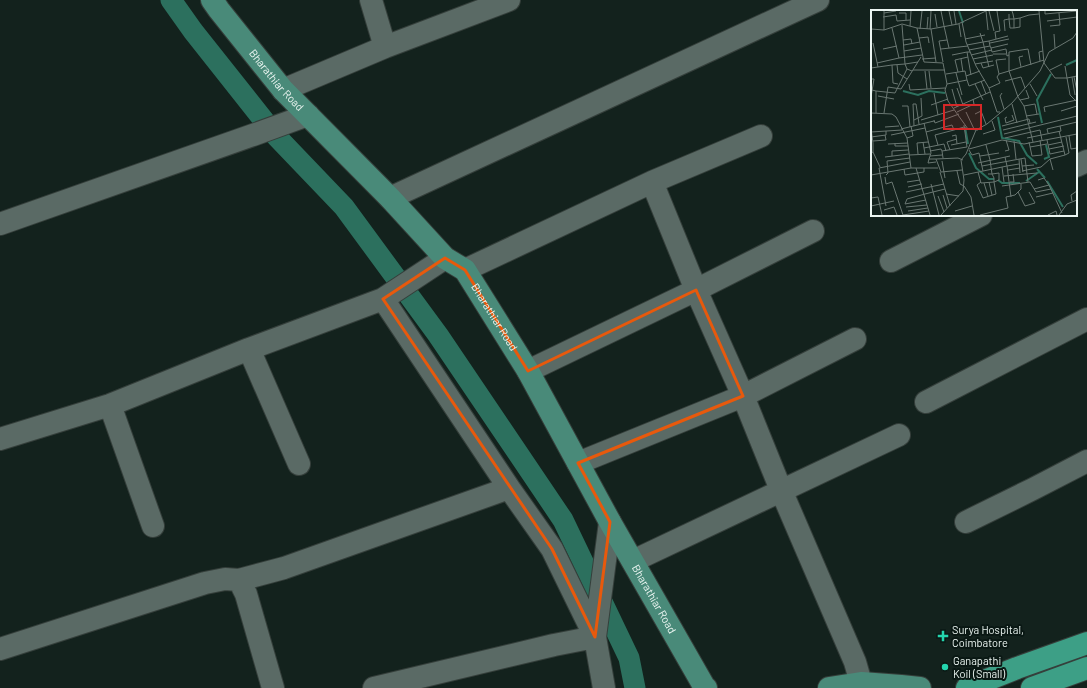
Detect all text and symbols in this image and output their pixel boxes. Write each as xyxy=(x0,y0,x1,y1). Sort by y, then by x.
inset map xyxy=(871,10,1077,216)
street label: Bharathiar Road xyxy=(247,46,307,113)
street label: Bharathiar Road xyxy=(469,281,521,353)
street label: Bharathiar Road xyxy=(630,562,679,635)
place label: Surya Hospital, Coimbatore xyxy=(952,623,1024,649)
marker: Surya Hospital, Coimbatore xyxy=(937,630,949,642)
place label: Ganapathi Koil (Small) xyxy=(953,654,1005,680)
marker: Ganapathi Koil (Small) xyxy=(940,662,950,672)

